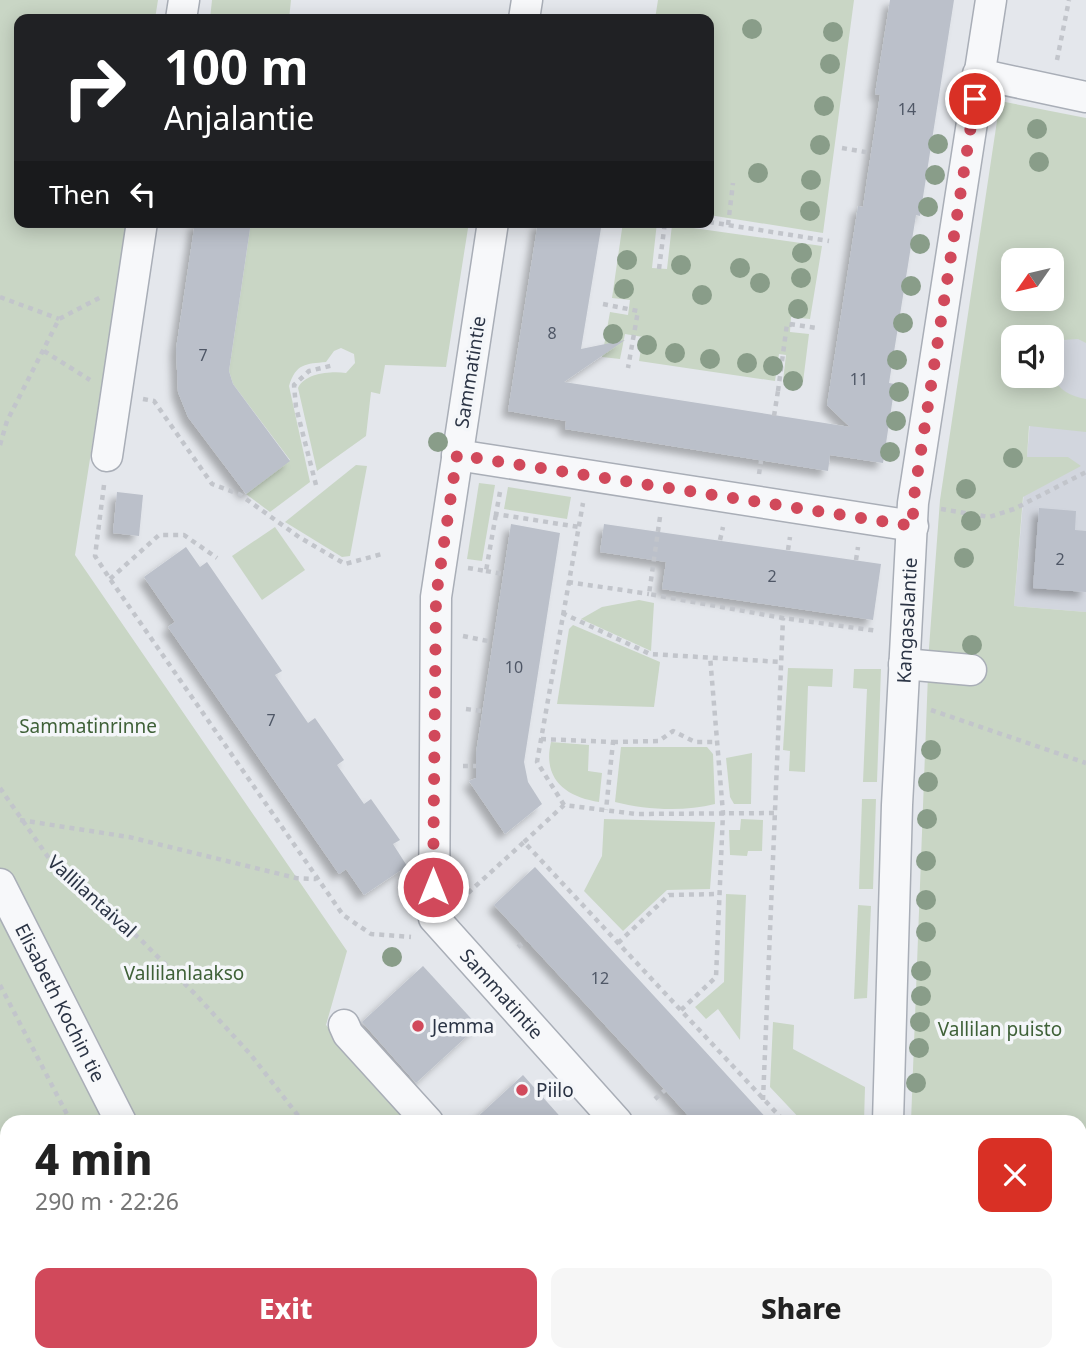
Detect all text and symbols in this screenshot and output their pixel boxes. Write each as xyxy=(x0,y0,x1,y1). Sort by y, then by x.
text: 100 m xyxy=(164,33,309,99)
icon: right xyxy=(49,42,140,133)
pin xyxy=(945,69,1005,129)
icon: arrive xyxy=(956,80,994,118)
text: Anjalantie xyxy=(164,96,314,139)
house number: 14 xyxy=(898,98,916,120)
icon: left xyxy=(124,175,162,213)
text: Then xyxy=(49,176,110,212)
north arrow xyxy=(1001,248,1064,312)
map controls xyxy=(1001,248,1064,388)
street label: Sammatintie xyxy=(448,314,492,430)
house number: 8 xyxy=(547,322,557,344)
button: sound xyxy=(1001,325,1064,388)
house number: 7 xyxy=(198,344,208,366)
house number: 11 xyxy=(850,368,868,390)
house number: 2 xyxy=(1055,548,1065,570)
street label: Kangasalantie xyxy=(890,557,923,684)
house number: 2 xyxy=(767,565,777,587)
house number: 10 xyxy=(505,656,523,678)
house number: 7 xyxy=(266,709,276,731)
park label: Sammatinrinne xyxy=(19,713,157,739)
street label: Vallilantaival xyxy=(42,849,142,943)
position arrow xyxy=(396,850,470,924)
street label: Elisabeth Kochin tie xyxy=(9,919,111,1086)
street label: Sammatintie xyxy=(454,943,549,1045)
park label: Vallilanlaakso xyxy=(124,960,244,986)
house number: 12 xyxy=(591,967,609,989)
place label: Jemma xyxy=(430,1013,494,1039)
park label: Vallilan puisto xyxy=(938,1016,1062,1042)
marker: Jemma xyxy=(410,1018,426,1034)
place label: Piilo xyxy=(536,1077,574,1103)
marker: Piilo xyxy=(514,1082,530,1098)
text: 4 min xyxy=(35,1130,152,1187)
button: close xyxy=(978,1138,1052,1212)
text: 290 m · 22:26 xyxy=(35,1185,179,1217)
button: Exit xyxy=(35,1268,537,1348)
button: Share xyxy=(551,1268,1052,1348)

